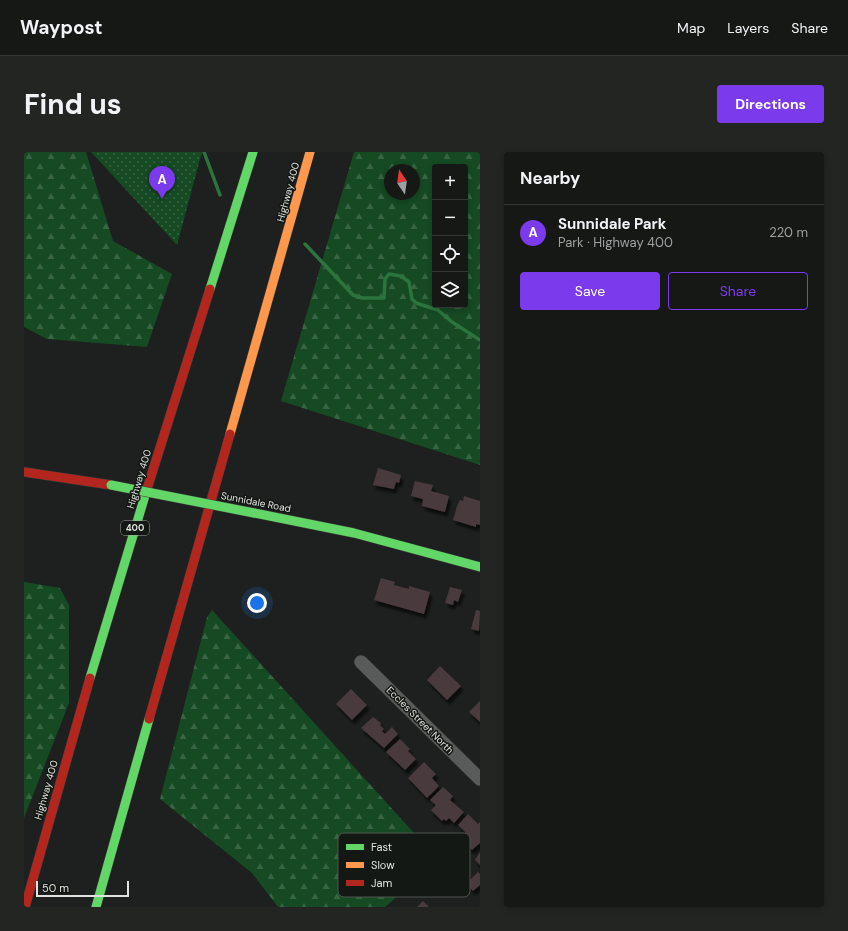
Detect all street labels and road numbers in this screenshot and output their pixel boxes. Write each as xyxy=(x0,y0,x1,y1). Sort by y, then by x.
street label: Highway 400 xyxy=(274,161,302,223)
street label: Highway 400 xyxy=(124,448,154,510)
street label: Sunnidale Road xyxy=(220,489,292,515)
road number: 400 xyxy=(121,521,149,535)
street label: Eccles Street North xyxy=(384,684,457,757)
street label: Highway 400 xyxy=(31,759,61,821)

